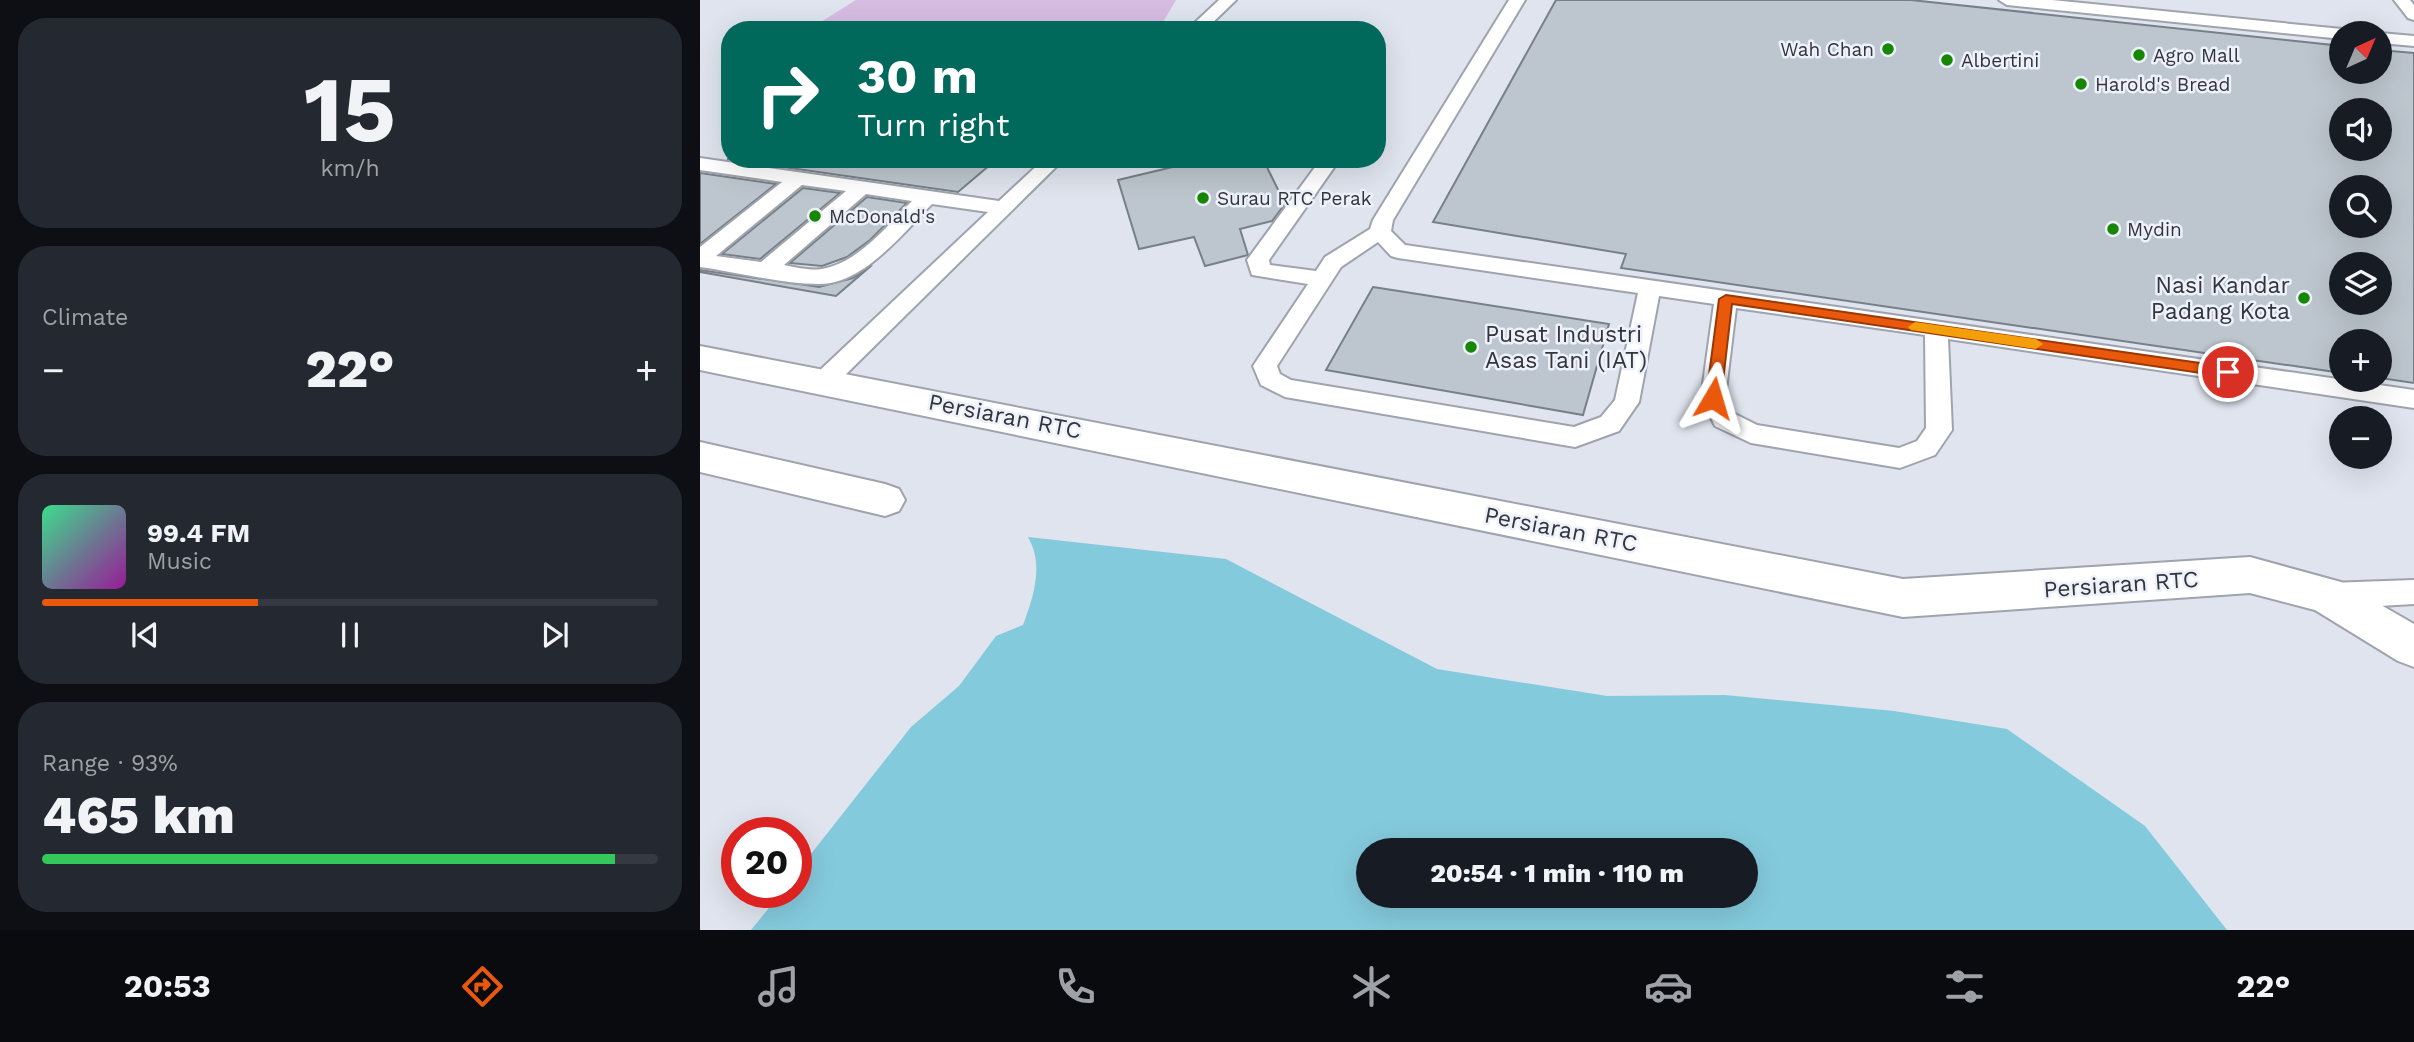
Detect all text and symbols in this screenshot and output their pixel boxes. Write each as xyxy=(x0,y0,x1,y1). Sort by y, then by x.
north arrow xyxy=(2329,21,2392,84)
map controls xyxy=(2329,21,2392,469)
place label: Wah Chan xyxy=(1780,38,1874,61)
marker: Wah Chan xyxy=(1880,41,1896,57)
place label: Agro Mall xyxy=(2153,44,2240,67)
text: 30 m xyxy=(857,47,978,105)
marker: Agro Mall xyxy=(2131,47,2147,63)
icon: right xyxy=(742,49,833,140)
place label: Albertini xyxy=(1961,49,2039,72)
marker: Albertini xyxy=(1939,52,1955,68)
text: 15 xyxy=(304,56,396,163)
place label: Harold's Bread xyxy=(2095,73,2230,96)
marker: Harold's Bread xyxy=(2073,76,2089,92)
button: sound xyxy=(2329,98,2392,161)
text: Turn right xyxy=(857,106,1009,144)
text: km/h xyxy=(320,155,380,182)
button: search xyxy=(2329,175,2392,238)
place label: Surau RTC Perak xyxy=(1217,187,1372,210)
marker: Surau RTC Perak xyxy=(1195,190,1211,206)
place label: McDonald's xyxy=(829,205,935,228)
marker: McDonald's xyxy=(807,208,823,224)
place label: Mydin xyxy=(2127,218,2182,241)
marker: Mydin xyxy=(2105,221,2121,237)
button: layers xyxy=(2329,252,2392,315)
place label: Nasi Kandar Padang Kota xyxy=(2151,272,2290,325)
marker: Nasi Kandar Padang Kota xyxy=(2296,290,2312,306)
text: Climate xyxy=(42,304,128,331)
place label: Pusat Industri Asas Tani (IAT) xyxy=(1485,321,1647,374)
button: + xyxy=(2329,329,2392,392)
text: 22° xyxy=(306,339,394,400)
marker: Pusat Industri Asas Tani (IAT) xyxy=(1463,339,1479,355)
pin xyxy=(2198,342,2258,402)
text: − xyxy=(42,348,65,392)
text: + xyxy=(635,348,658,392)
icon: arrive xyxy=(2209,353,2247,391)
position arrow xyxy=(1676,361,1750,435)
street label: Persiaran RTC xyxy=(926,388,1084,445)
button: − xyxy=(2329,406,2392,469)
street label: Persiaran RTC xyxy=(1482,501,1640,558)
text: 99.4 FM xyxy=(147,518,250,548)
text: Music xyxy=(147,548,212,575)
street label: Persiaran RTC xyxy=(2043,566,2199,603)
icon: previous xyxy=(126,616,164,654)
icon: pause xyxy=(331,616,369,654)
icon: next xyxy=(536,616,574,654)
text: Range · 93% xyxy=(42,750,178,777)
text: 465 km xyxy=(42,785,235,846)
speed limit sign: 20 xyxy=(721,817,812,908)
text: 20:54 · 1 min · 110 m xyxy=(1430,858,1684,888)
icon: directions xyxy=(458,962,507,1011)
icon: music xyxy=(754,962,803,1011)
icon: phone xyxy=(1051,962,1100,1011)
icon: climate xyxy=(1347,962,1396,1011)
icon: car xyxy=(1644,962,1693,1011)
icon: filters xyxy=(1940,962,1989,1011)
text: 20:53 xyxy=(124,967,211,1005)
text: 22° xyxy=(2236,967,2290,1005)

